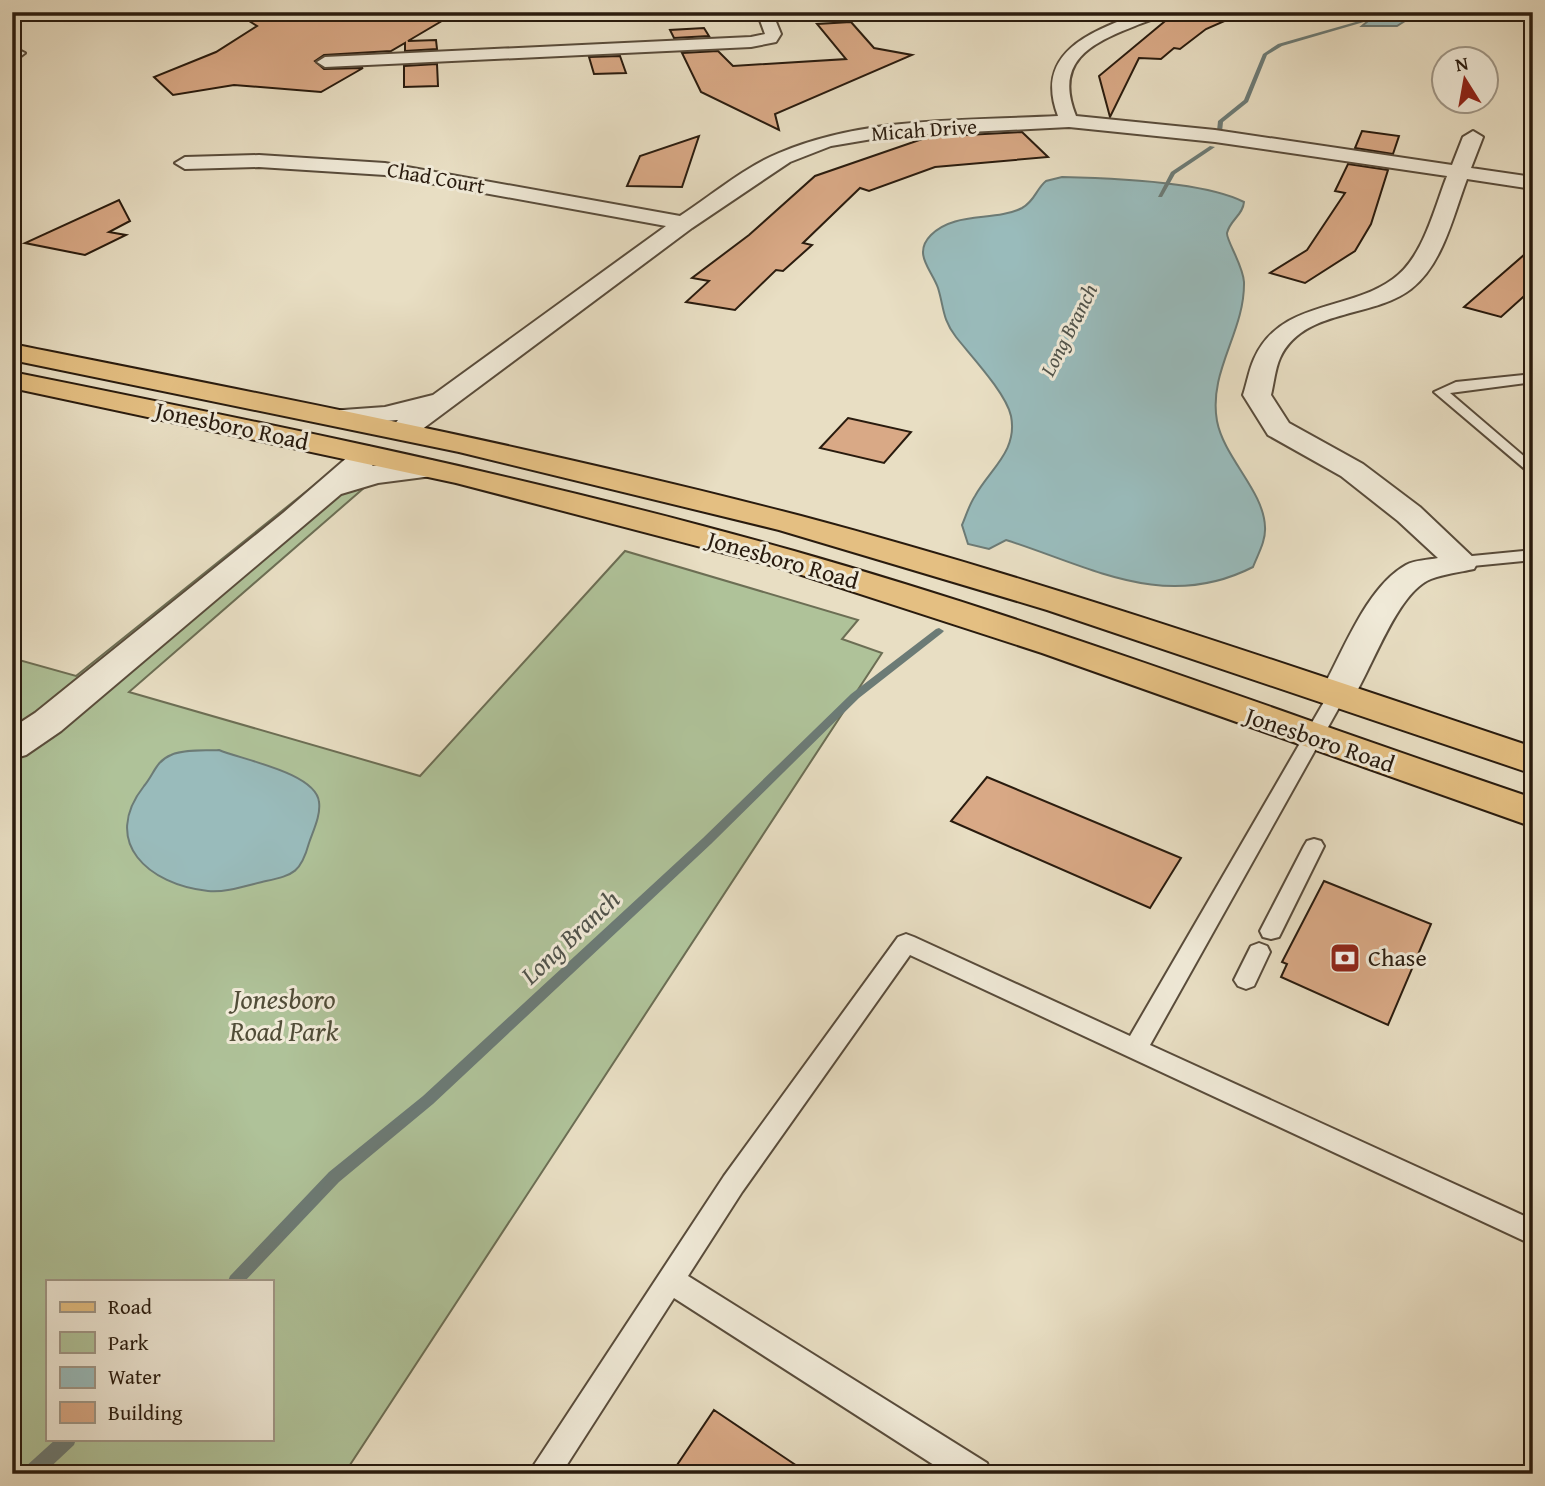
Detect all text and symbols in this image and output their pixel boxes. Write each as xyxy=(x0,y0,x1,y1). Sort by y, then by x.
north arrow xyxy=(1430,46,1500,116)
text: N xyxy=(1453,48,1471,78)
street label: Micah Drive xyxy=(870,110,978,149)
street label: Chad Court xyxy=(385,154,488,201)
water label: Long Branch xyxy=(1032,278,1105,382)
street label: Jonesboro Road xyxy=(149,392,312,459)
street label: Jonesboro Road xyxy=(700,520,863,598)
street label: Jonesboro Road xyxy=(1238,697,1400,782)
water label: Long Branch xyxy=(510,880,628,994)
place label: Chase xyxy=(1368,940,1427,975)
bank icon: Chase xyxy=(1328,941,1362,975)
park label: Jonesboro Road Park xyxy=(228,978,339,1051)
legend xyxy=(46,1280,273,1440)
text: Road xyxy=(108,1291,153,1322)
text: Park xyxy=(108,1327,149,1358)
text: Water xyxy=(108,1361,161,1392)
text: Building xyxy=(108,1397,183,1428)

